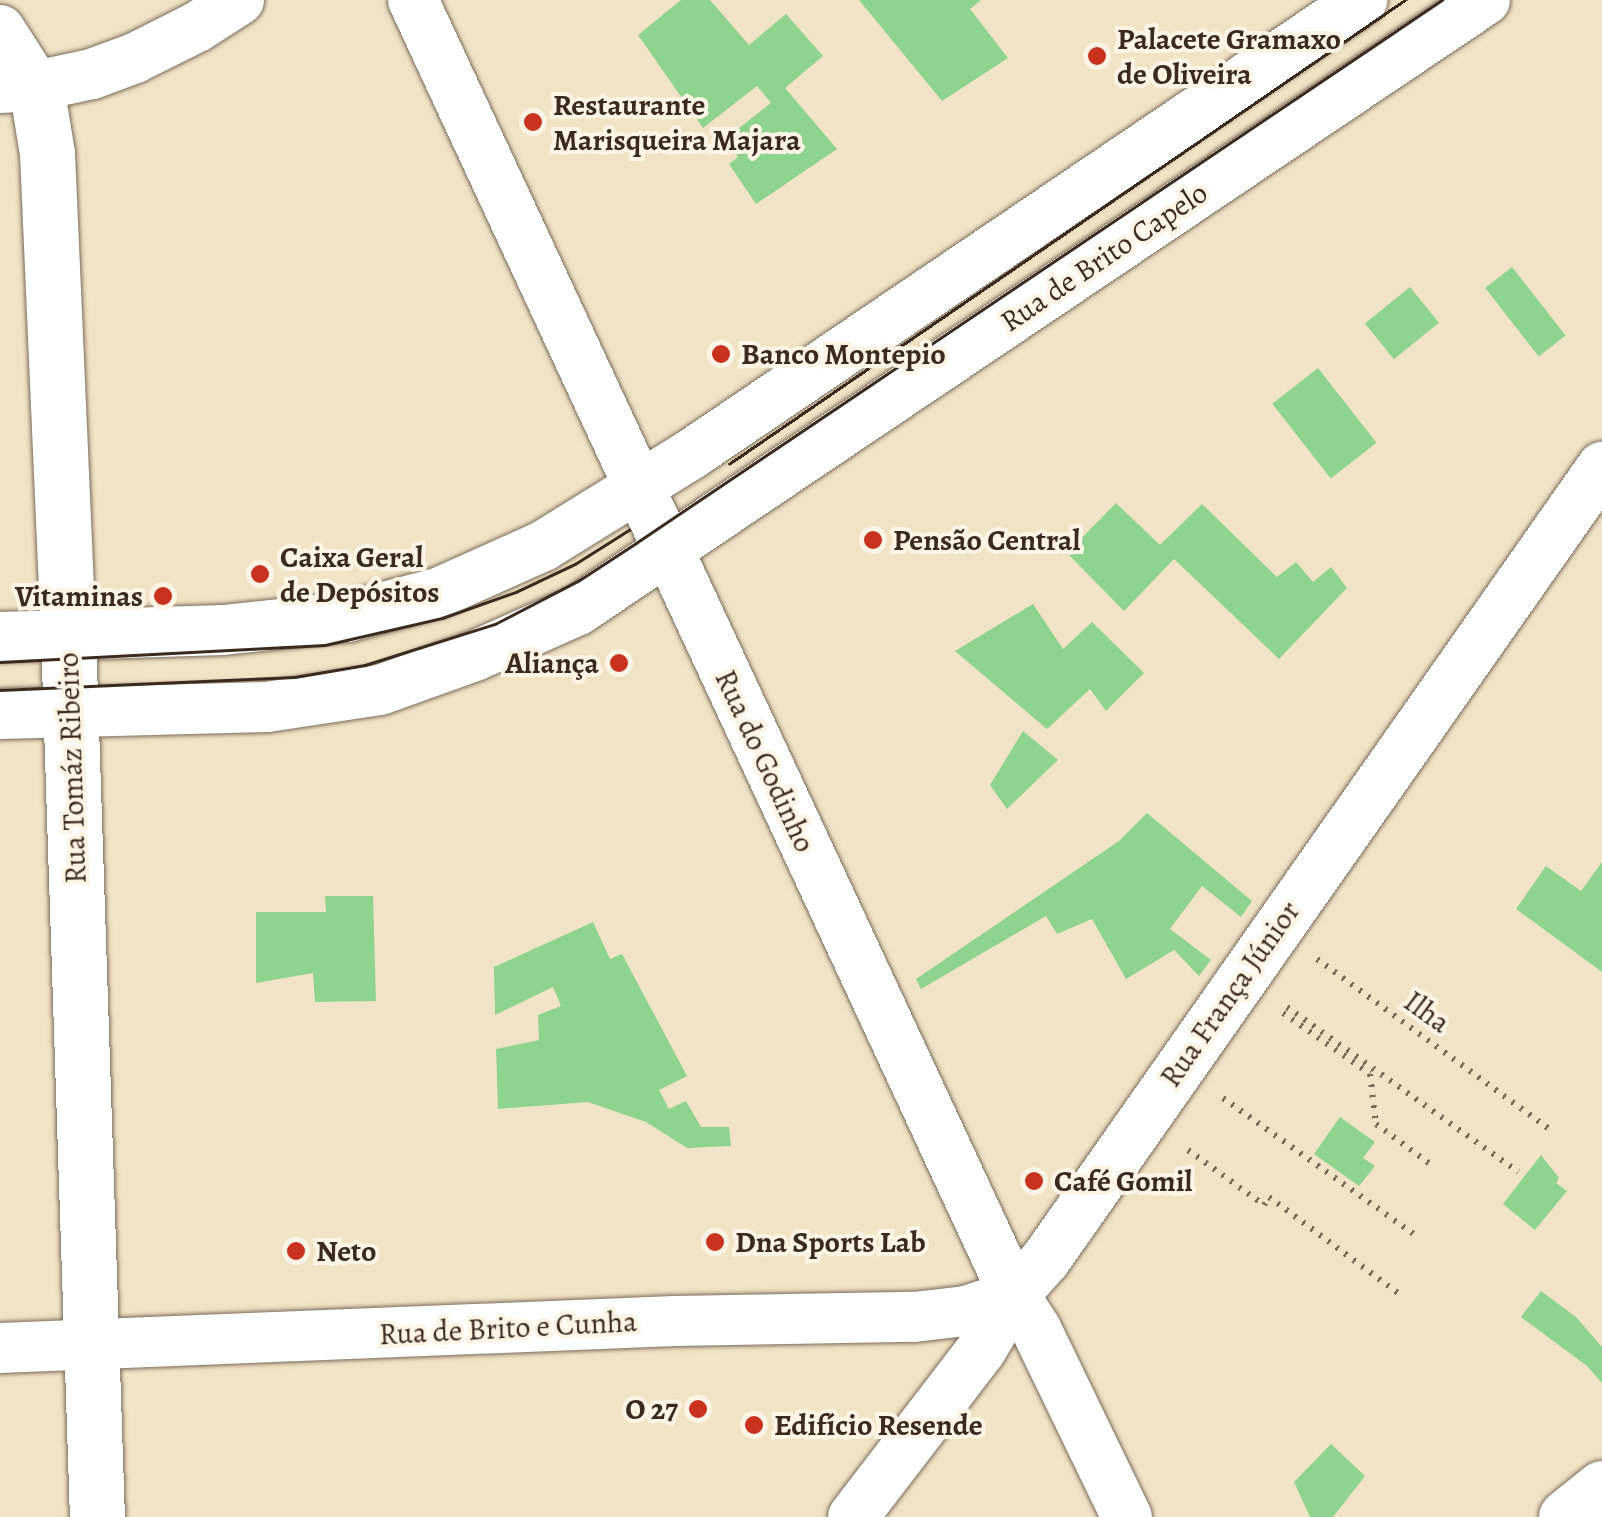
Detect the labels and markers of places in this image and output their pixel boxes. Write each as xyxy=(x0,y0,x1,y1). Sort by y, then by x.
place label: Palacete Gramaxo de Oliveira xyxy=(1117,21,1341,92)
marker: Palacete Gramaxo de Oliveira xyxy=(1086,45,1108,67)
place label: Restaurante Marisqueira Majara xyxy=(553,87,801,158)
marker: Restaurante Marisqueira Majara xyxy=(522,111,544,133)
place label: Banco Montepio xyxy=(741,336,946,372)
marker: Banco Montepio xyxy=(710,343,732,365)
place label: Pensão Central xyxy=(893,522,1080,558)
marker: Pensão Central xyxy=(862,529,884,551)
place label: Caixa Geral de Depósitos xyxy=(280,539,440,610)
marker: Caixa Geral de Depósitos xyxy=(249,563,271,585)
place label: Vitaminas xyxy=(15,578,143,614)
marker: Vitaminas xyxy=(152,585,174,607)
place label: Aliança xyxy=(505,645,599,681)
marker: Aliança xyxy=(608,652,630,674)
place label: Café Gomil xyxy=(1054,1163,1192,1199)
marker: Café Gomil xyxy=(1023,1170,1045,1192)
place label: Dna Sports Lab xyxy=(735,1224,926,1260)
marker: Dna Sports Lab xyxy=(704,1231,726,1253)
place label: Neto xyxy=(316,1233,377,1269)
marker: Neto xyxy=(285,1240,307,1262)
place label: O 27 xyxy=(625,1391,678,1427)
marker: O 27 xyxy=(687,1398,709,1420)
place label: Edifício Resende xyxy=(774,1407,983,1443)
marker: Edifício Resende xyxy=(743,1414,765,1436)

